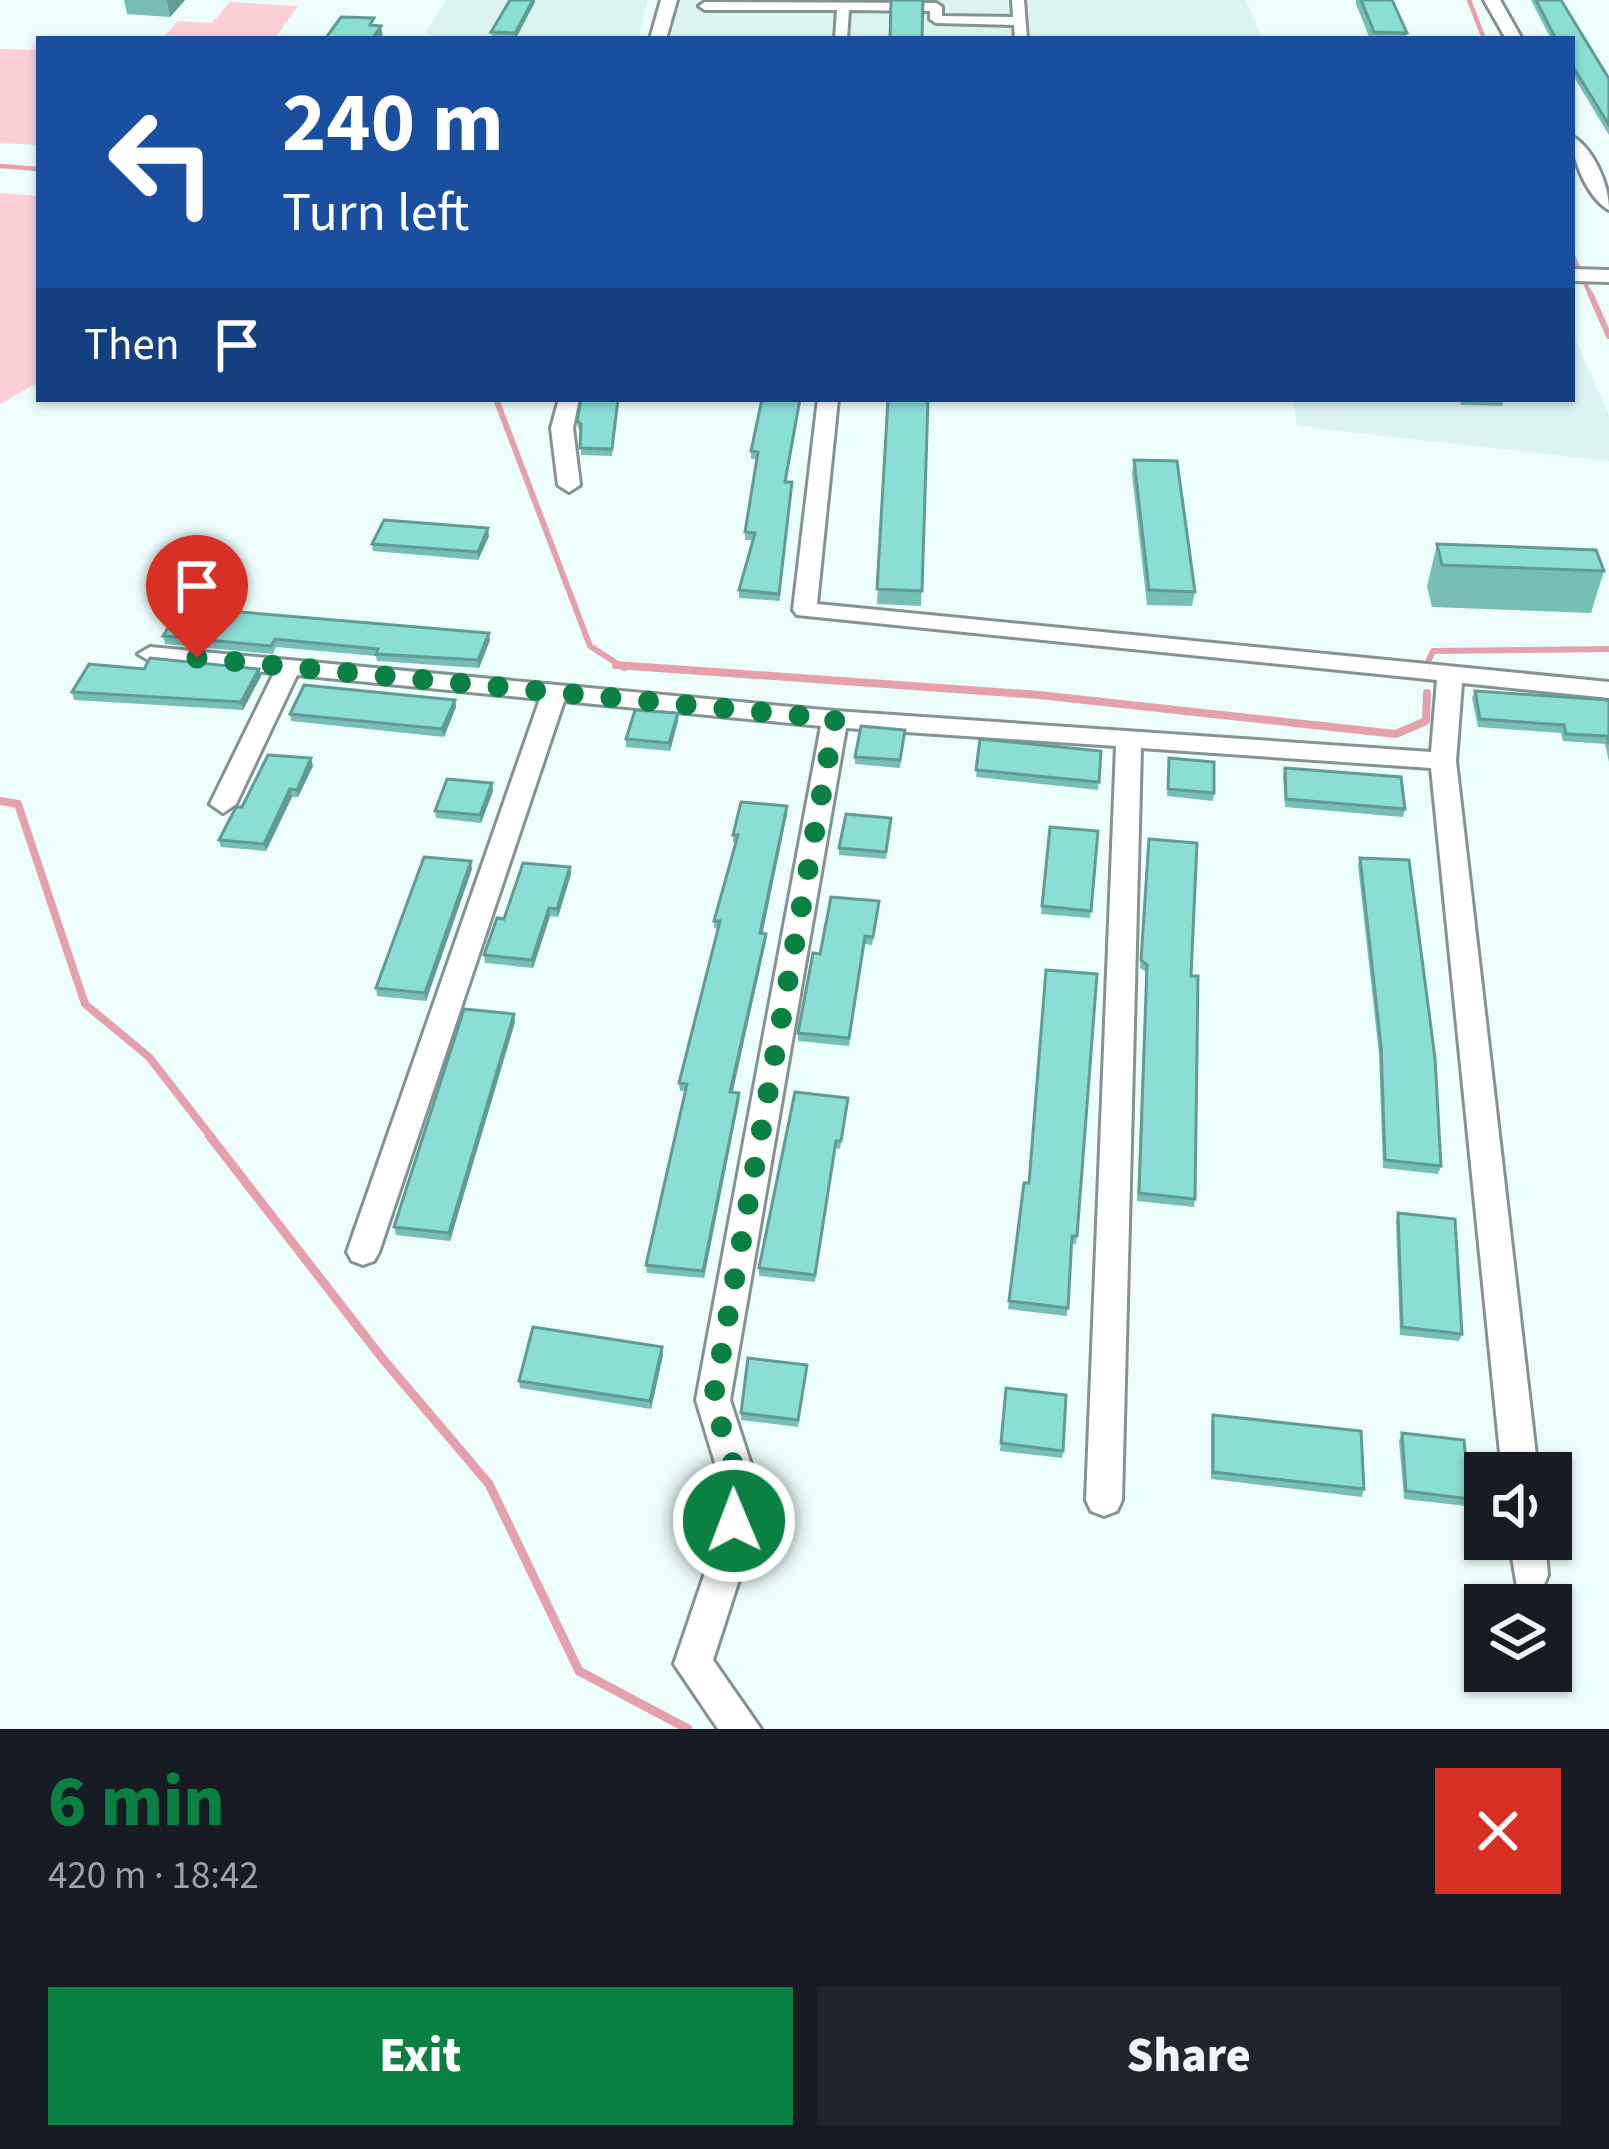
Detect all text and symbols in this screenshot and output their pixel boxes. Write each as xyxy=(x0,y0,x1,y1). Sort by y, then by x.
text: 240 m xyxy=(282,64,504,184)
icon: left xyxy=(84,84,240,240)
text: Turn left xyxy=(282,175,469,252)
icon: arrive xyxy=(204,312,270,378)
text: Then xyxy=(84,313,180,377)
pin xyxy=(146,535,248,658)
icon: arrive xyxy=(164,553,230,619)
map controls xyxy=(1464,1452,1572,1692)
button: sound xyxy=(1464,1452,1572,1560)
position arrow xyxy=(671,1458,797,1584)
button: layers xyxy=(1464,1584,1572,1692)
text: 6 min xyxy=(48,1751,225,1854)
button: close xyxy=(1435,1768,1561,1894)
text: 420 m · 18:42 xyxy=(48,1848,259,1904)
button: Exit xyxy=(48,1987,793,2125)
button: Share xyxy=(817,1987,1561,2125)

